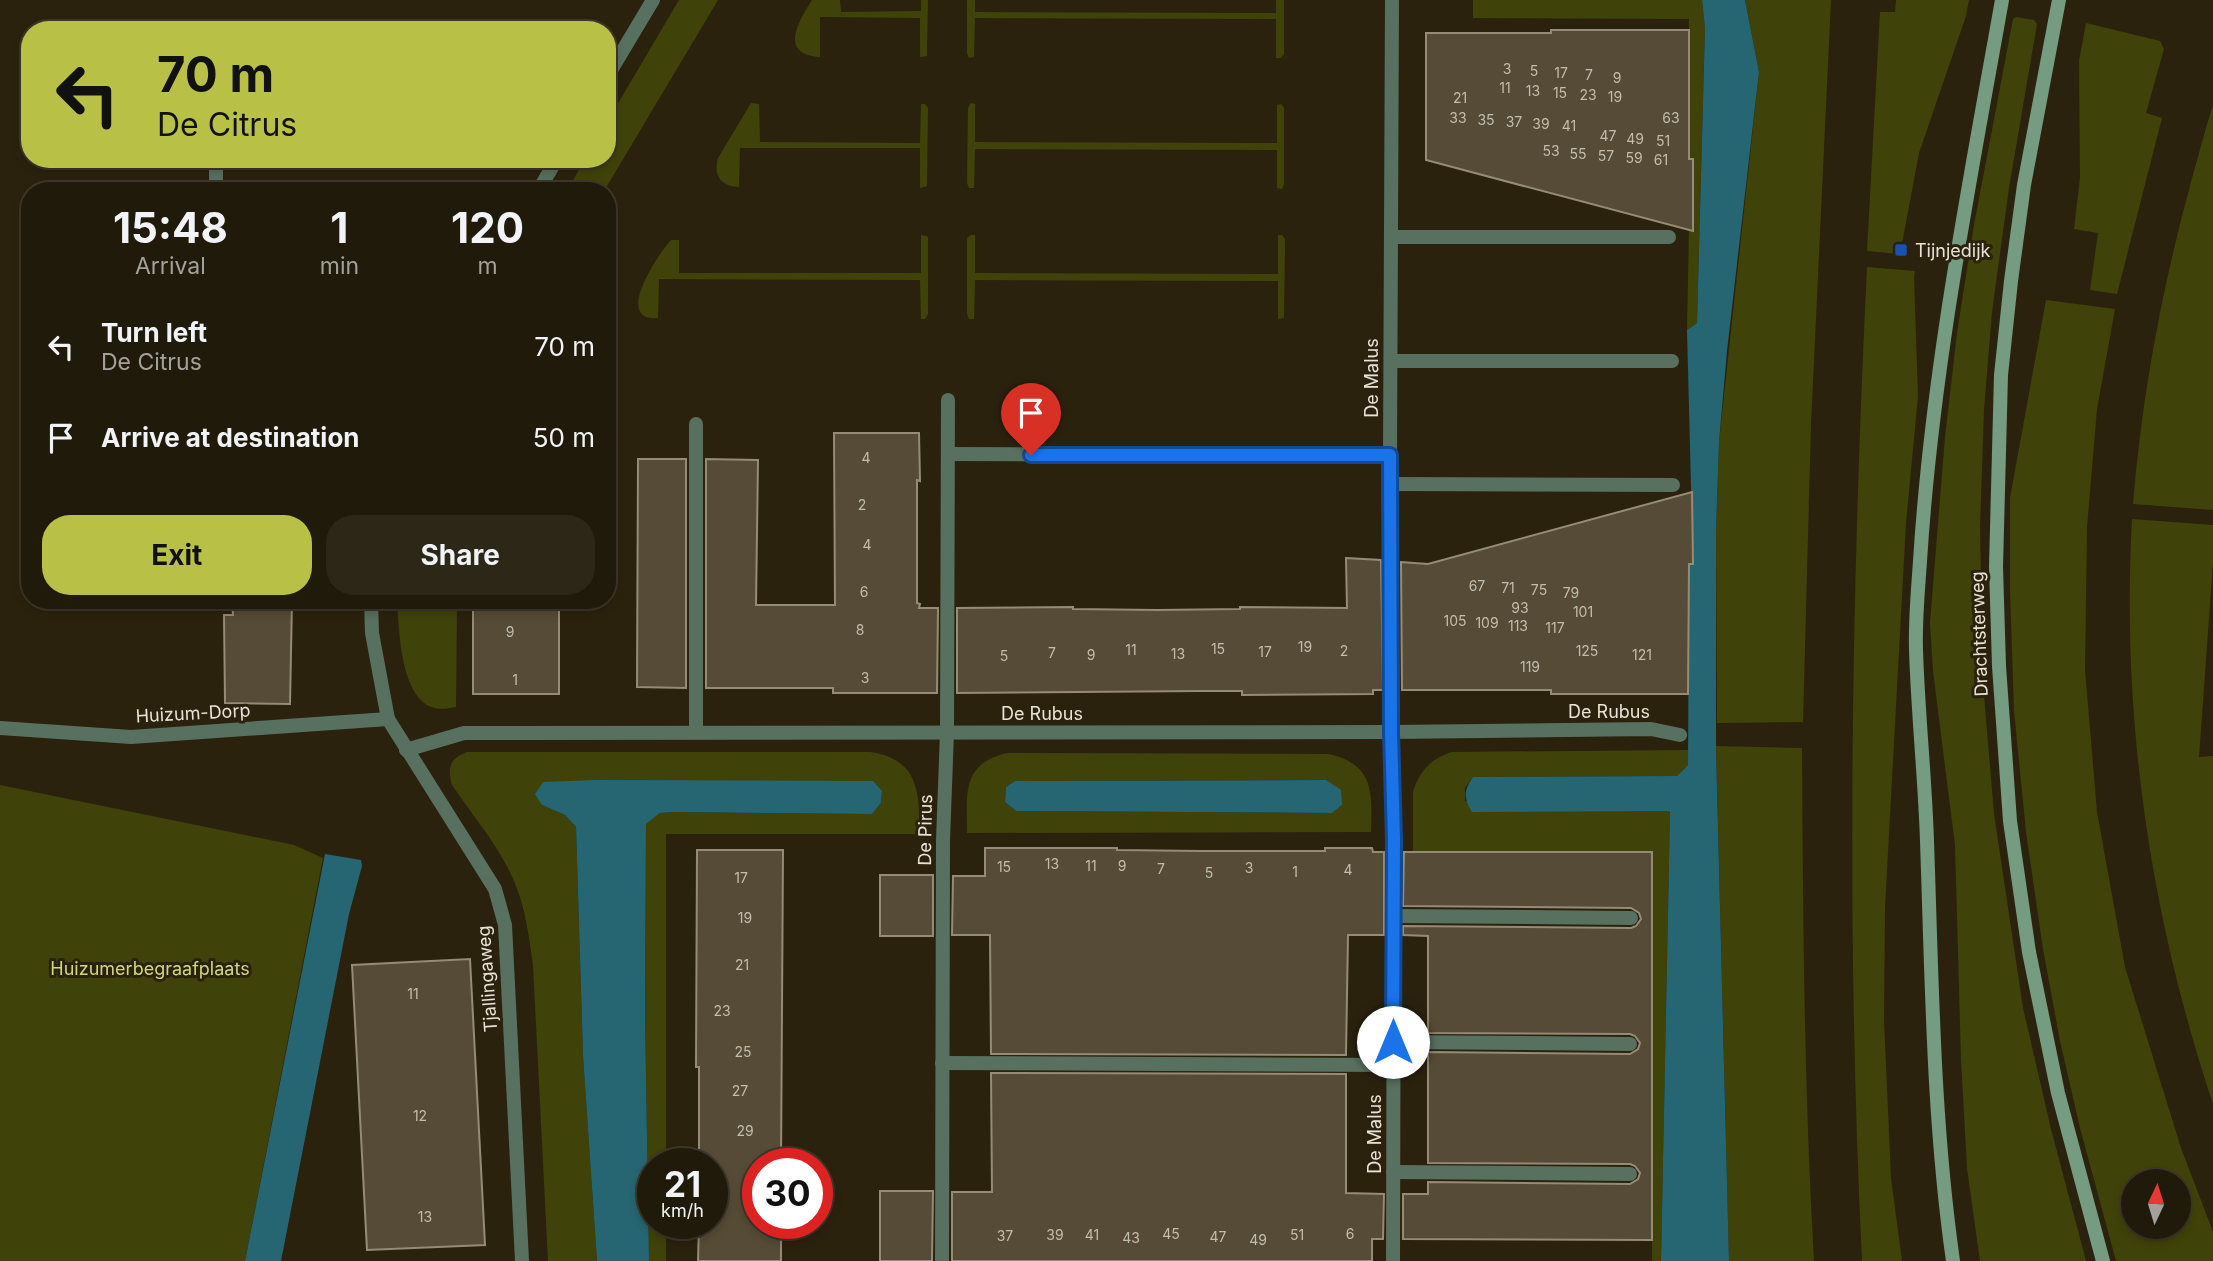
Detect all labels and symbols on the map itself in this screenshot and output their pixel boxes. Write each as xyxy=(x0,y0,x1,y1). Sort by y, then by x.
house number: 3 xyxy=(1503,60,1511,77)
house number: 5 xyxy=(1530,62,1538,79)
house number: 17 xyxy=(1554,64,1568,81)
house number: 7 xyxy=(1585,66,1593,83)
house number: 9 xyxy=(1613,69,1621,86)
house number: 11 xyxy=(1499,79,1511,96)
house number: 13 xyxy=(1526,82,1540,99)
house number: 15 xyxy=(1553,84,1567,101)
house number: 23 xyxy=(1579,86,1597,103)
house number: 19 xyxy=(1608,88,1622,105)
house number: 21 xyxy=(1453,89,1467,106)
house number: 33 xyxy=(1449,109,1467,126)
house number: 63 xyxy=(1662,109,1680,126)
house number: 35 xyxy=(1477,111,1495,128)
house number: 37 xyxy=(1506,113,1522,130)
house number: 39 xyxy=(1532,115,1550,132)
house number: 41 xyxy=(1562,117,1576,134)
house number: 47 xyxy=(1600,127,1617,144)
house number: 49 xyxy=(1626,130,1644,147)
house number: 51 xyxy=(1656,132,1670,149)
house number: 53 xyxy=(1542,142,1560,159)
house number: 55 xyxy=(1569,145,1587,162)
house number: 57 xyxy=(1598,147,1614,164)
house number: 59 xyxy=(1625,149,1643,166)
house number: 61 xyxy=(1654,151,1668,168)
place label: Tijnjedijk xyxy=(1915,240,1991,261)
marker: Tijnjedijk xyxy=(1893,242,1909,258)
street label: De Malus xyxy=(1361,338,1382,418)
pin xyxy=(1001,383,1061,455)
house number: 4 xyxy=(861,449,871,466)
house number: 2 xyxy=(858,496,866,513)
house number: 4 xyxy=(862,536,872,553)
street label: Drachtsterweg xyxy=(1966,571,1992,697)
house number: 67 xyxy=(1469,577,1485,594)
house number: 71 xyxy=(1501,579,1515,596)
house number: 75 xyxy=(1531,581,1547,598)
house number: 6 xyxy=(860,583,868,600)
house number: 79 xyxy=(1563,584,1579,601)
house number: 93 xyxy=(1511,599,1529,616)
house number: 101 xyxy=(1573,603,1593,620)
house number: 105 xyxy=(1443,612,1467,629)
house number: 109 xyxy=(1475,614,1499,631)
house number: 113 xyxy=(1508,617,1528,634)
house number: 117 xyxy=(1545,619,1565,636)
house number: 8 xyxy=(856,621,864,638)
house number: 9 xyxy=(506,623,514,640)
house number: 19 xyxy=(1298,638,1312,655)
house number: 15 xyxy=(1211,640,1225,657)
house number: 11 xyxy=(1125,641,1137,658)
house number: 2 xyxy=(1340,642,1348,659)
house number: 125 xyxy=(1576,642,1598,659)
house number: 17 xyxy=(1258,643,1272,660)
house number: 7 xyxy=(1048,644,1056,661)
house number: 13 xyxy=(1171,645,1185,662)
house number: 9 xyxy=(1087,646,1095,663)
house number: 121 xyxy=(1632,646,1652,663)
house number: 5 xyxy=(1000,647,1008,664)
house number: 119 xyxy=(1520,658,1540,675)
house number: 3 xyxy=(861,669,869,686)
house number: 1 xyxy=(512,671,518,688)
street label: Huizum-Dorp xyxy=(135,700,251,726)
street label: De Rubus xyxy=(1568,701,1650,722)
street label: De Rubus xyxy=(1001,703,1083,724)
street label: De Pirus xyxy=(914,794,936,866)
house number: 13 xyxy=(1045,855,1059,872)
house number: 11 xyxy=(1085,857,1097,874)
house number: 9 xyxy=(1118,857,1126,874)
house number: 15 xyxy=(997,858,1011,875)
house number: 3 xyxy=(1245,859,1253,876)
house number: 7 xyxy=(1157,860,1165,877)
house number: 4 xyxy=(1343,861,1353,878)
house number: 1 xyxy=(1292,863,1298,880)
house number: 5 xyxy=(1205,864,1213,881)
house number: 17 xyxy=(734,869,748,886)
house number: 19 xyxy=(738,909,752,926)
street label: Tjallingaweg xyxy=(473,925,501,1033)
house number: 21 xyxy=(735,956,749,973)
park label: Huizumerbegraafplaats xyxy=(50,958,250,979)
house number: 11 xyxy=(407,985,419,1002)
house number: 23 xyxy=(713,1002,731,1019)
position arrow xyxy=(1356,1005,1430,1079)
house number: 25 xyxy=(734,1043,752,1060)
house number: 27 xyxy=(732,1082,748,1099)
street label: De Malus xyxy=(1364,1094,1385,1174)
house number: 12 xyxy=(413,1107,427,1124)
house number: 29 xyxy=(736,1122,754,1139)
speed limit sign: 30 xyxy=(742,1148,833,1239)
north arrow xyxy=(2121,1169,2191,1239)
house number: 13 xyxy=(418,1208,432,1225)
house number: 45 xyxy=(1162,1225,1180,1242)
house number: 6 xyxy=(1346,1225,1354,1242)
house number: 39 xyxy=(1046,1226,1064,1243)
house number: 41 xyxy=(1085,1226,1099,1243)
house number: 51 xyxy=(1290,1226,1304,1243)
house number: 37 xyxy=(997,1227,1013,1244)
house number: 47 xyxy=(1210,1228,1227,1245)
house number: 43 xyxy=(1122,1229,1140,1246)
house number: 49 xyxy=(1249,1231,1267,1248)

